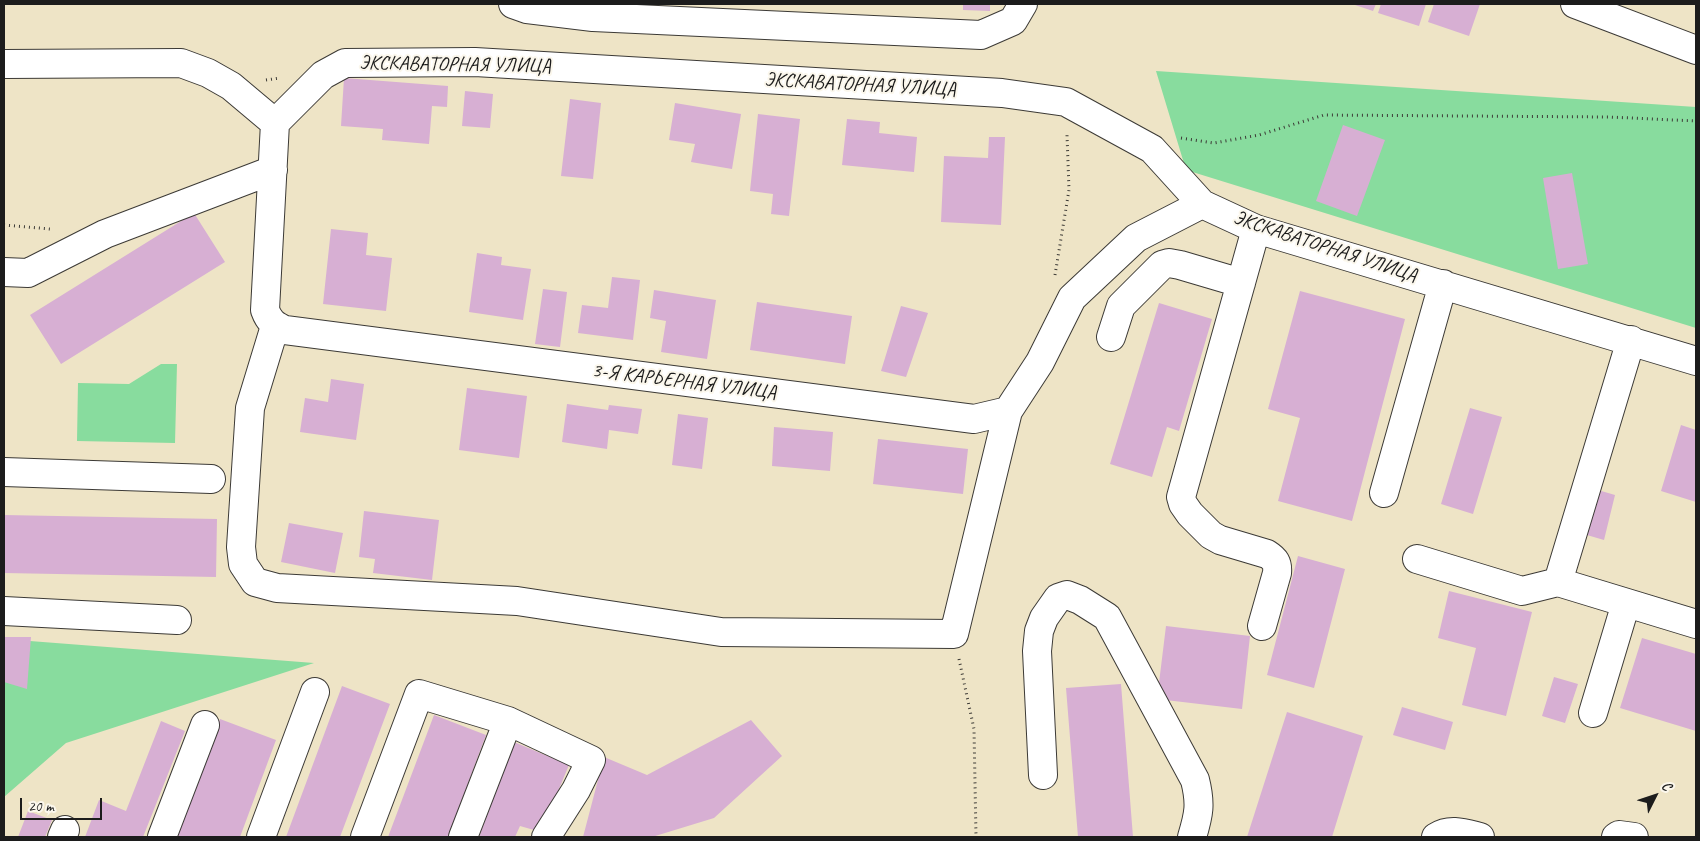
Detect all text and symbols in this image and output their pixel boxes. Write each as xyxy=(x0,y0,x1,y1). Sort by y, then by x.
street label: ЭКСКАВАТОРНАЯ УЛИЦА xyxy=(359,51,551,79)
street label: ЭКСКАВАТОРНАЯ УЛИЦА xyxy=(764,68,956,102)
street label: ЭКСКАВАТОРНАЯ УЛИЦА xyxy=(1230,206,1420,288)
street label: 3-Я КАРЬЕРНАЯ УЛИЦА xyxy=(591,359,777,405)
north arrow xyxy=(1630,771,1680,821)
text: С xyxy=(1658,778,1675,794)
scale bar xyxy=(22,788,105,820)
text: 20 m xyxy=(28,797,54,816)

